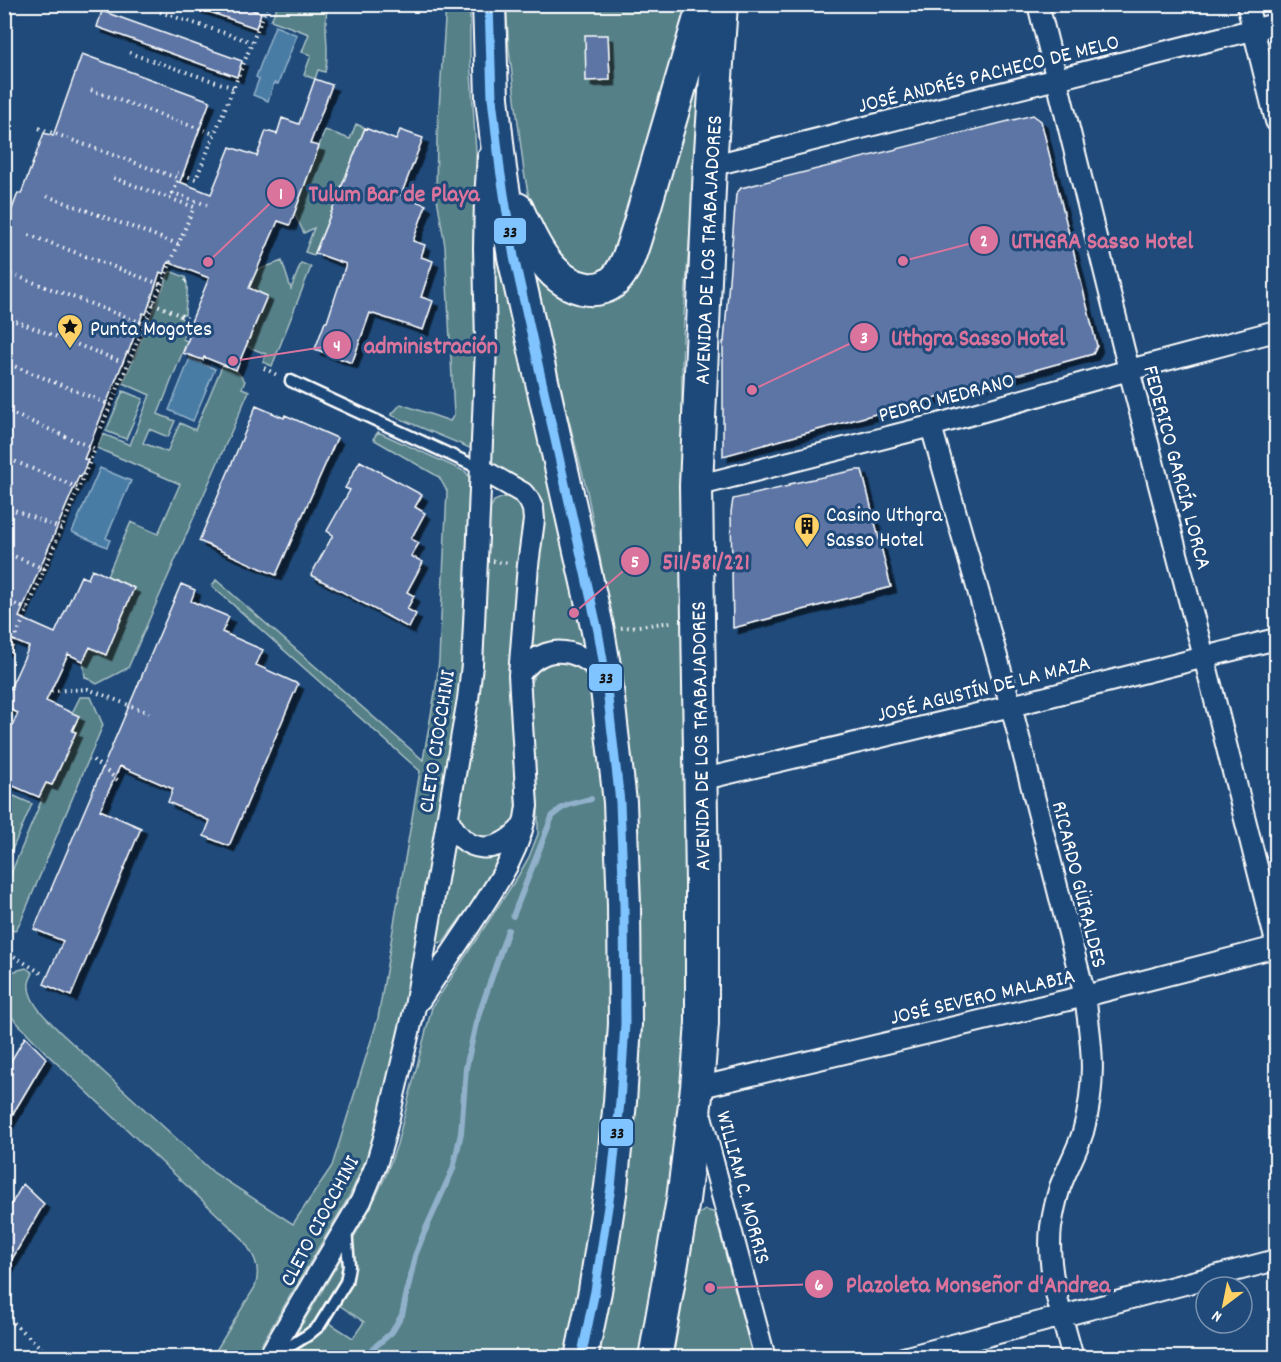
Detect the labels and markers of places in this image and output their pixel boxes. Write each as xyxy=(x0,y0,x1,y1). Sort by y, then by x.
callout: Tulum Bar de Playa xyxy=(266,172,491,214)
callout: UTHGRA Sasso Hotel xyxy=(969,219,1206,261)
place icon: Punta Mogotes xyxy=(55,312,85,350)
place label: Punta Mogotes xyxy=(90,315,212,346)
callout: Uthgra Sasso Hotel xyxy=(849,316,1077,358)
callout: administración xyxy=(322,324,510,366)
place label: Casino Uthgra Sasso Hotel xyxy=(826,501,943,557)
building icon: Casino Uthgra Sasso Hotel xyxy=(792,511,822,549)
callout: 511/581/221 xyxy=(620,540,762,582)
callout: Plazoleta Monseñor d'Andrea xyxy=(804,1263,1122,1305)

